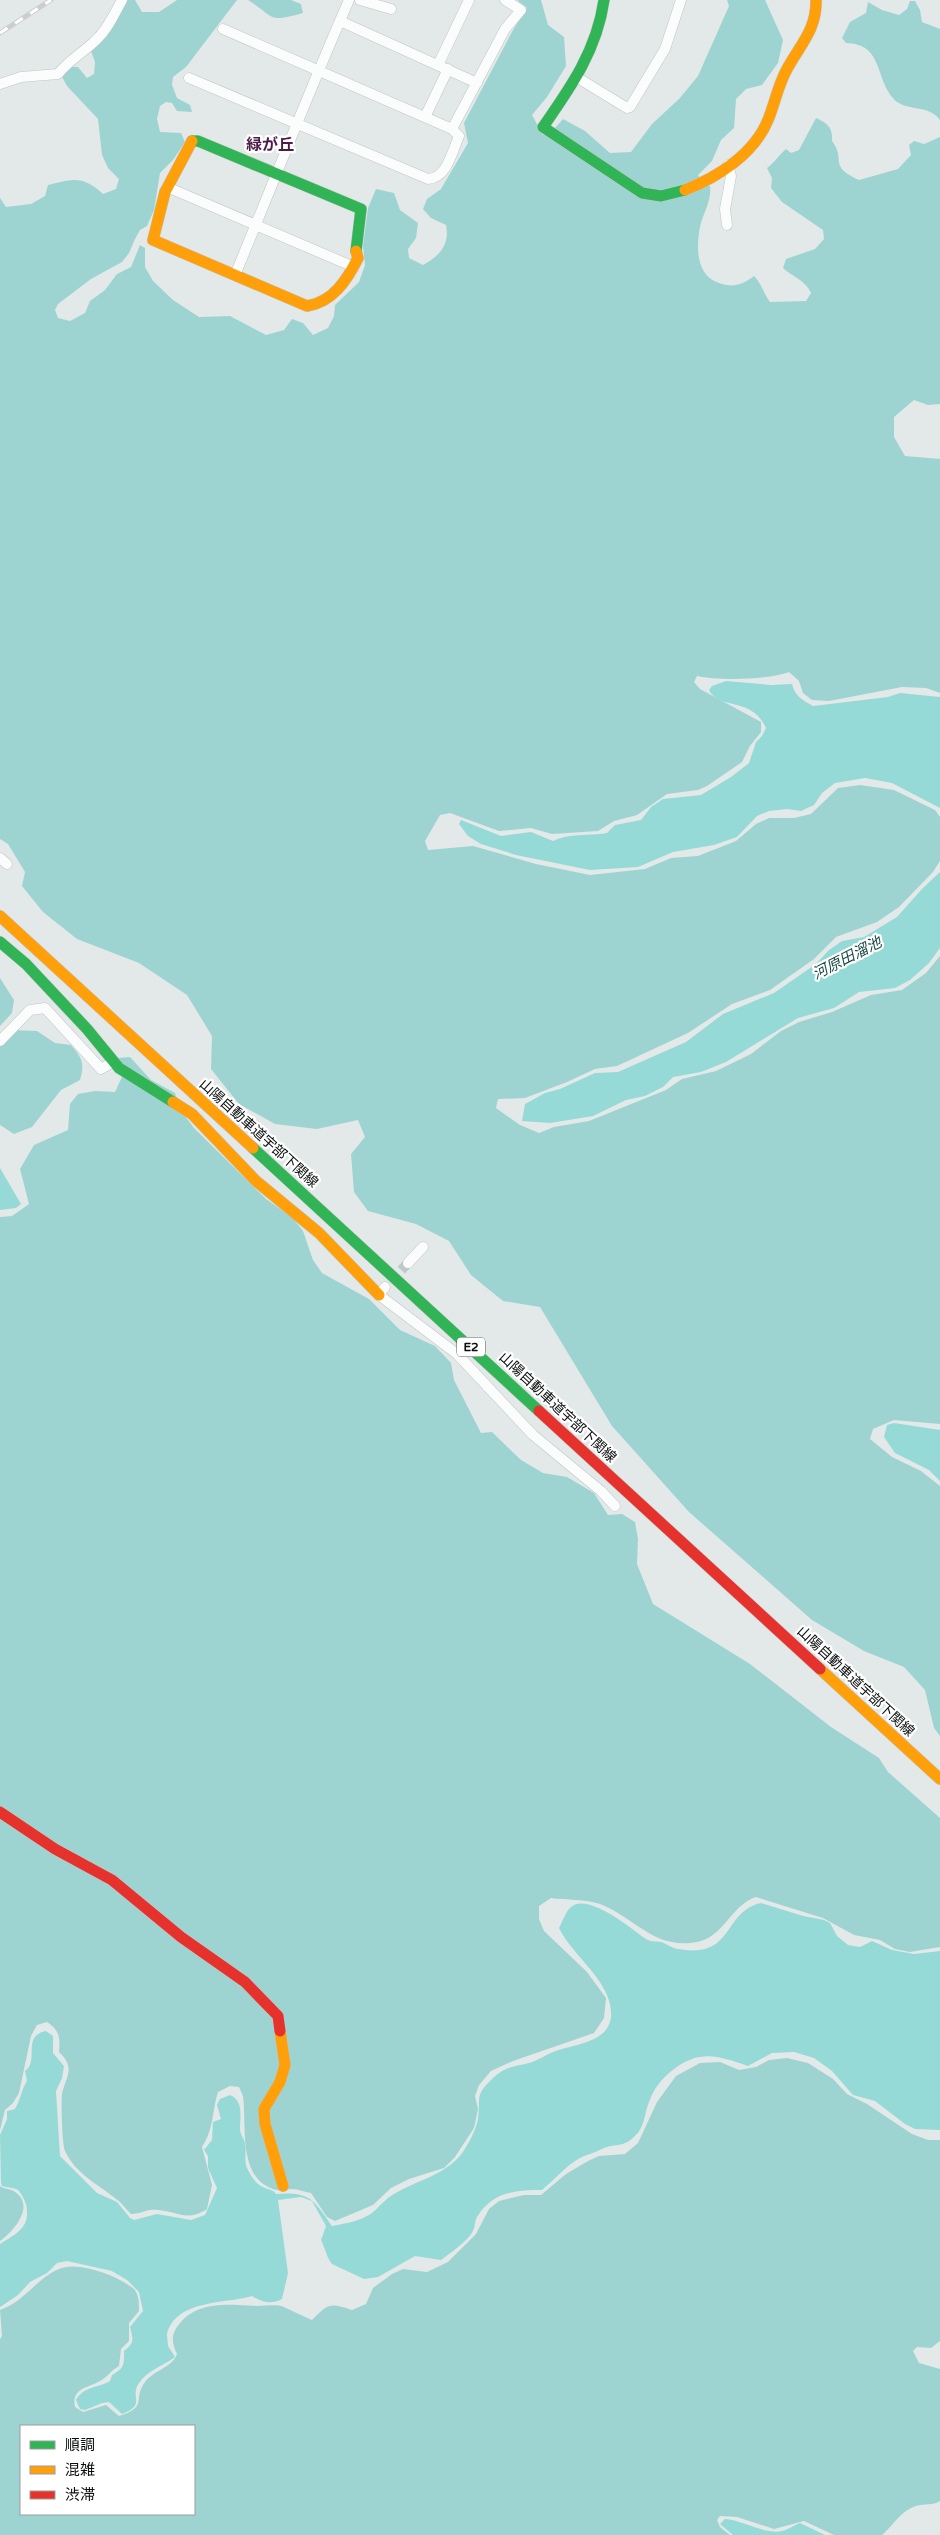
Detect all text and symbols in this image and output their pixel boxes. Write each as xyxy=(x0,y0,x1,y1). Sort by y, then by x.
district label: 緑が丘 xyxy=(246,135,294,155)
water label: 河原田溜池 xyxy=(809,932,886,983)
street label: 山陽自動車道宇部下関線 xyxy=(196,1076,322,1191)
road number: E2 xyxy=(457,1338,485,1356)
street label: 山陽自動車道宇部下関線 xyxy=(496,1349,620,1466)
street label: 山陽自動車道宇部下関線 xyxy=(794,1623,918,1740)
legend xyxy=(20,2425,195,2515)
text: 順調 xyxy=(65,2436,95,2454)
text: 混雑 xyxy=(65,2461,95,2479)
text: 渋滞 xyxy=(65,2486,95,2504)

